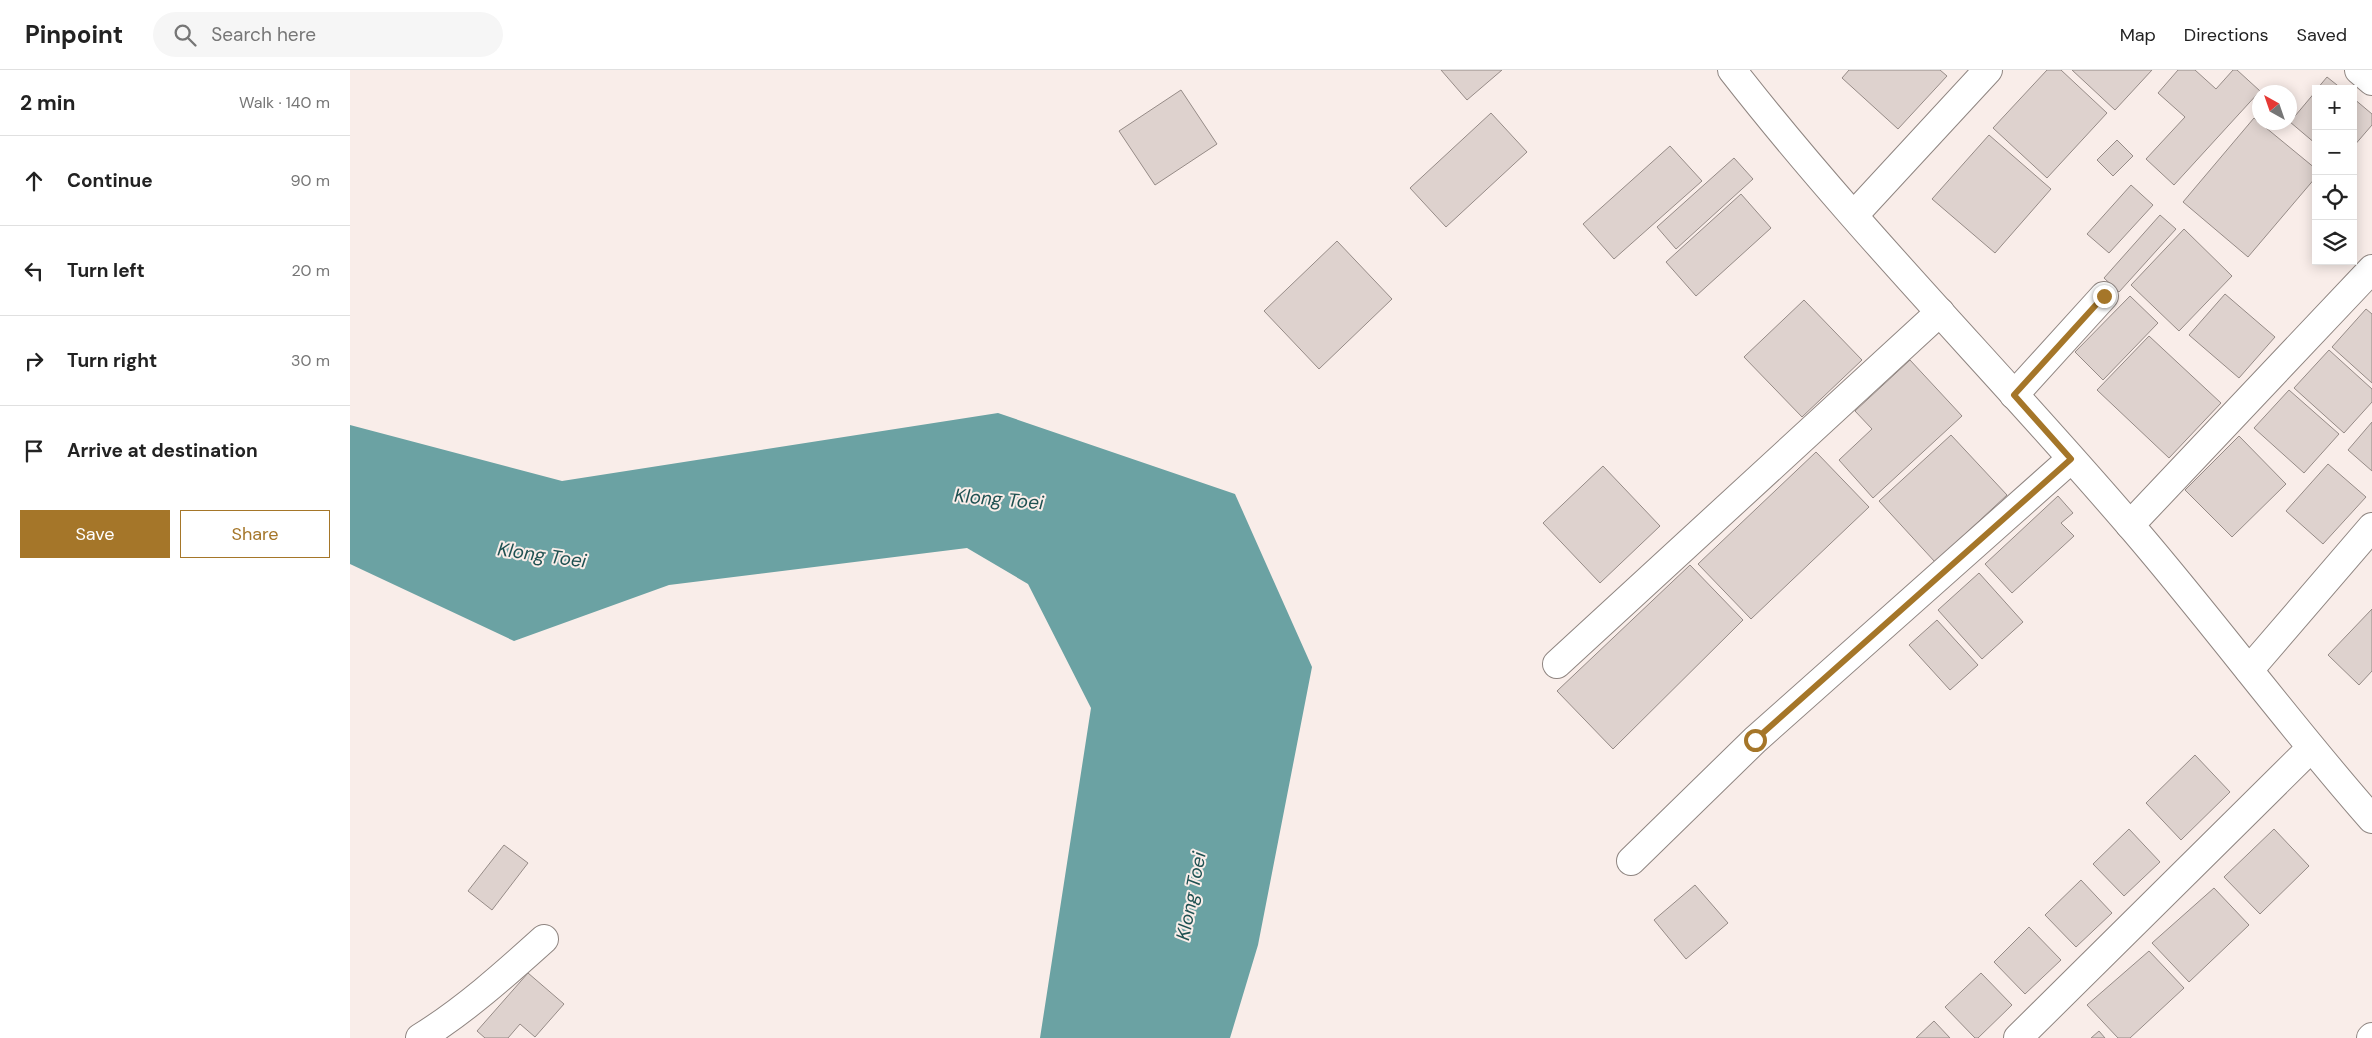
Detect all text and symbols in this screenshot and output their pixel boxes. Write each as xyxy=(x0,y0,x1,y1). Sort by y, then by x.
search box xyxy=(153,12,503,57)
text: Pinpoint xyxy=(25,19,123,50)
icon: search xyxy=(171,21,199,49)
text: Search here xyxy=(211,22,316,47)
text: Map xyxy=(2120,23,2156,47)
text: Directions xyxy=(2184,23,2269,47)
text: Saved xyxy=(2297,23,2347,47)
north arrow xyxy=(2252,85,2297,130)
map controls xyxy=(2312,85,2357,265)
button: + xyxy=(2312,85,2357,130)
text: 2 min xyxy=(20,89,76,117)
text: Walk · 140 m xyxy=(239,92,330,113)
button: − xyxy=(2312,130,2357,175)
icon: ahead xyxy=(20,167,48,195)
text: Continue xyxy=(67,168,153,193)
text: 90 m xyxy=(290,170,330,191)
button: locate xyxy=(2312,175,2357,220)
button: layers xyxy=(2312,220,2357,265)
icon: left xyxy=(20,257,48,285)
text: Turn left xyxy=(67,258,145,283)
text: 20 m xyxy=(291,260,330,281)
route end xyxy=(2093,285,2116,308)
icon: right xyxy=(20,347,48,375)
text: Turn right xyxy=(67,348,157,373)
text: 30 m xyxy=(291,350,330,371)
icon: arrive xyxy=(20,437,48,465)
text: Arrive at destination xyxy=(67,438,258,463)
water label: Klong Toei xyxy=(953,483,1045,515)
button: Save xyxy=(20,510,170,558)
button: Share xyxy=(180,510,330,558)
water label: Klong Toei xyxy=(496,536,588,574)
route start xyxy=(1744,729,1767,752)
water label: Klong Toei xyxy=(1170,849,1212,942)

